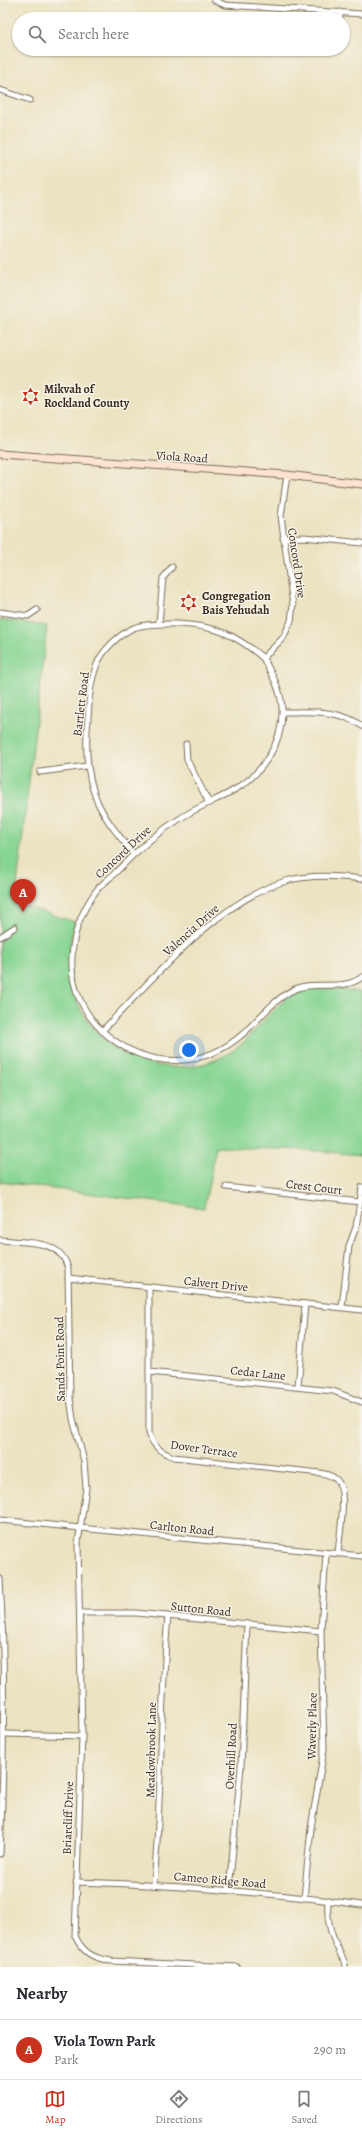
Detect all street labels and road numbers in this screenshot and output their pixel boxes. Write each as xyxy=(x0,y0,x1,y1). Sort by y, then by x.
street label: Viola Road xyxy=(154,447,209,467)
street label: Concord Drive xyxy=(284,527,310,599)
street label: Bartlett Road xyxy=(69,670,93,737)
street label: Concord Drive xyxy=(92,822,154,882)
street label: Valencia Drive xyxy=(159,901,222,960)
street label: Crest Court xyxy=(285,1176,343,1198)
street label: Calvert Drive xyxy=(183,1273,249,1295)
street label: Sands Point Road xyxy=(51,1316,69,1402)
street label: Cedar Lane xyxy=(230,1362,286,1384)
street label: Dover Terrace xyxy=(169,1436,239,1462)
street label: Carlton Road xyxy=(149,1517,215,1539)
street label: Sutton Road xyxy=(170,1598,233,1620)
street label: Waverly Place xyxy=(303,1692,321,1761)
street label: Meadowbrook Lane xyxy=(142,1702,160,1798)
street label: Overhill Road xyxy=(221,1722,241,1790)
street label: Briarcliff Drive xyxy=(59,1781,77,1855)
street label: Cameo Ridge Road xyxy=(173,1868,267,1892)

